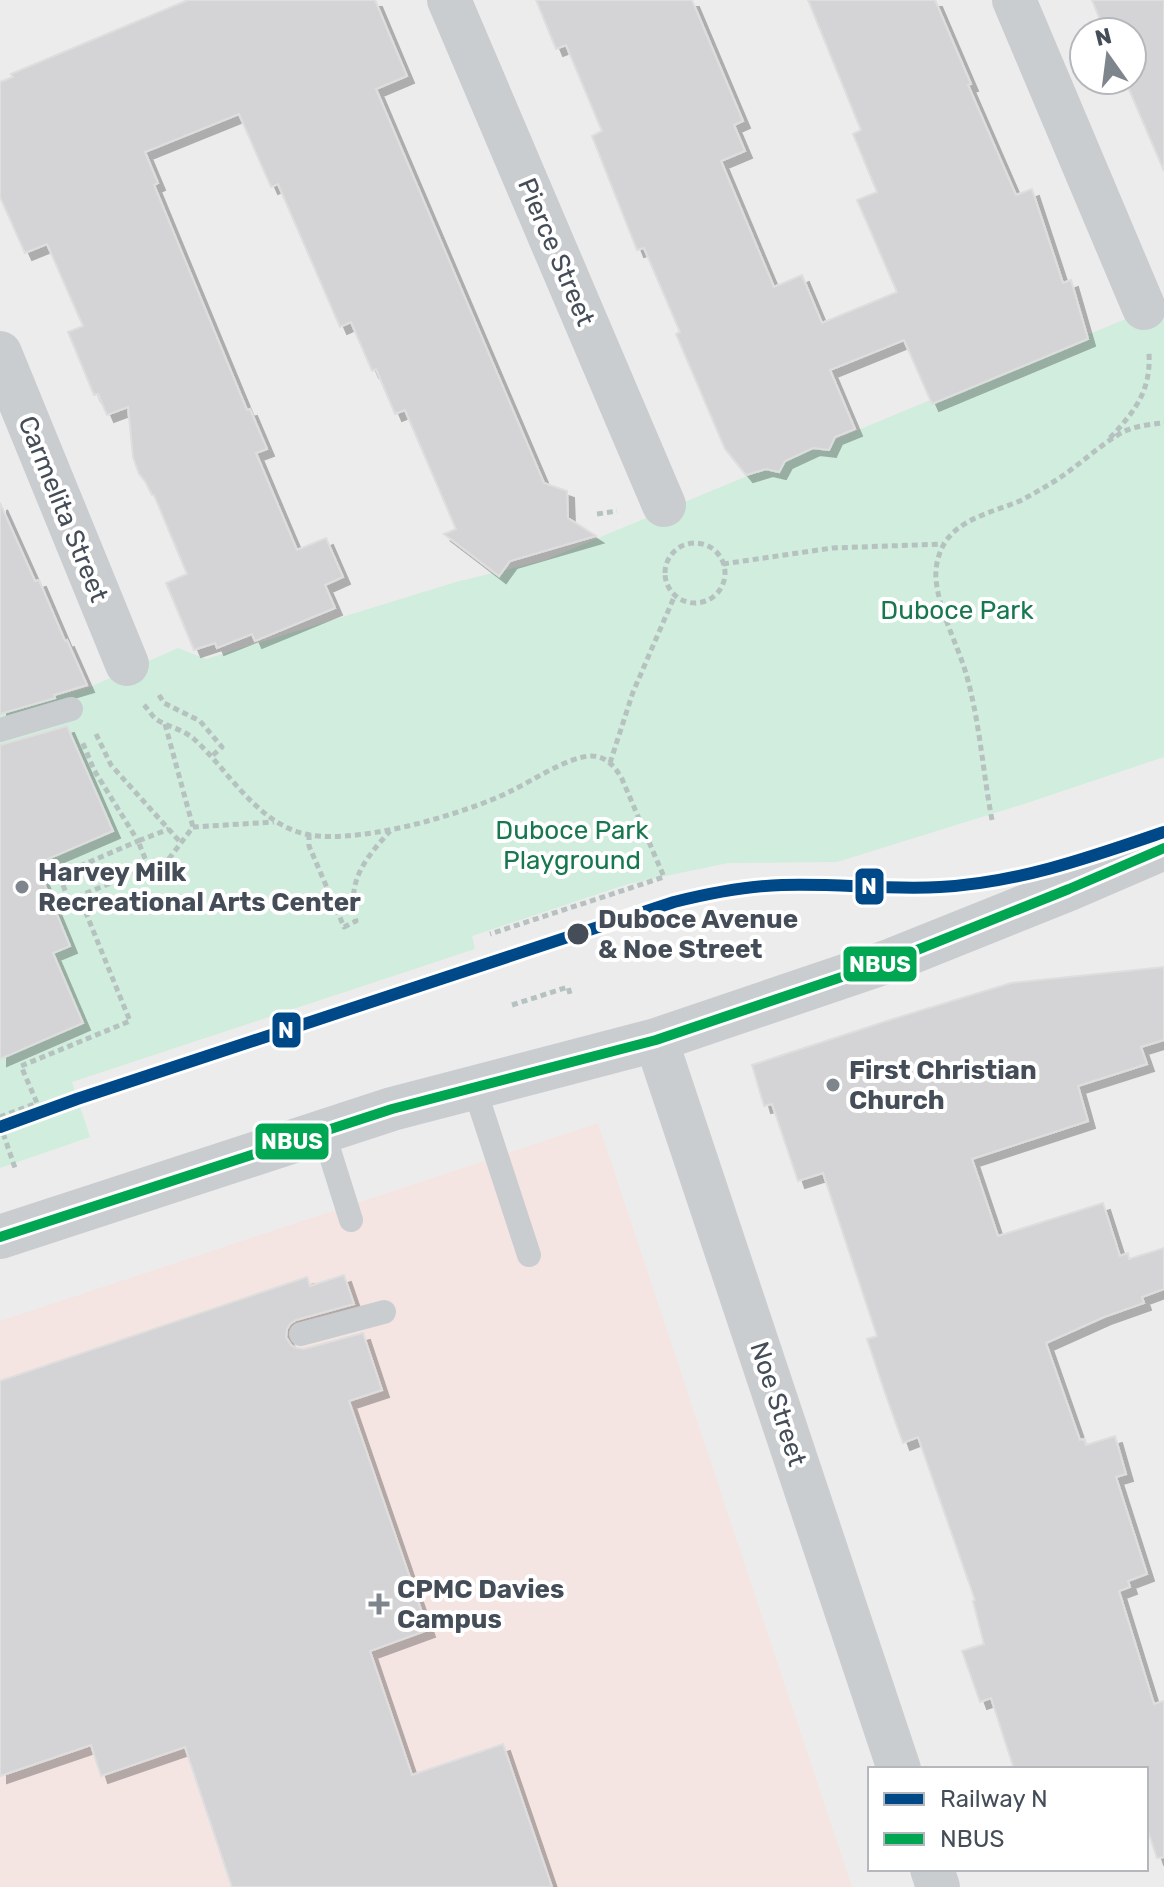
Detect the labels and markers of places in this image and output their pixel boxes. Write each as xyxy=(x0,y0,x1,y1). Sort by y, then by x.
place label: Harvey Milk Recreational Arts Center xyxy=(38,857,361,918)
marker: Harvey Milk Recreational Arts Center xyxy=(13,878,31,896)
place label: Duboce Avenue & Noe Street xyxy=(598,904,798,965)
marker: Duboce Avenue & Noe Street xyxy=(565,921,591,947)
place label: First Christian Church xyxy=(849,1055,1037,1116)
marker: First Christian Church xyxy=(824,1076,842,1094)
place label: CPMC Davies Campus xyxy=(397,1574,564,1635)
marker: CPMC Davies Campus xyxy=(368,1593,390,1615)

